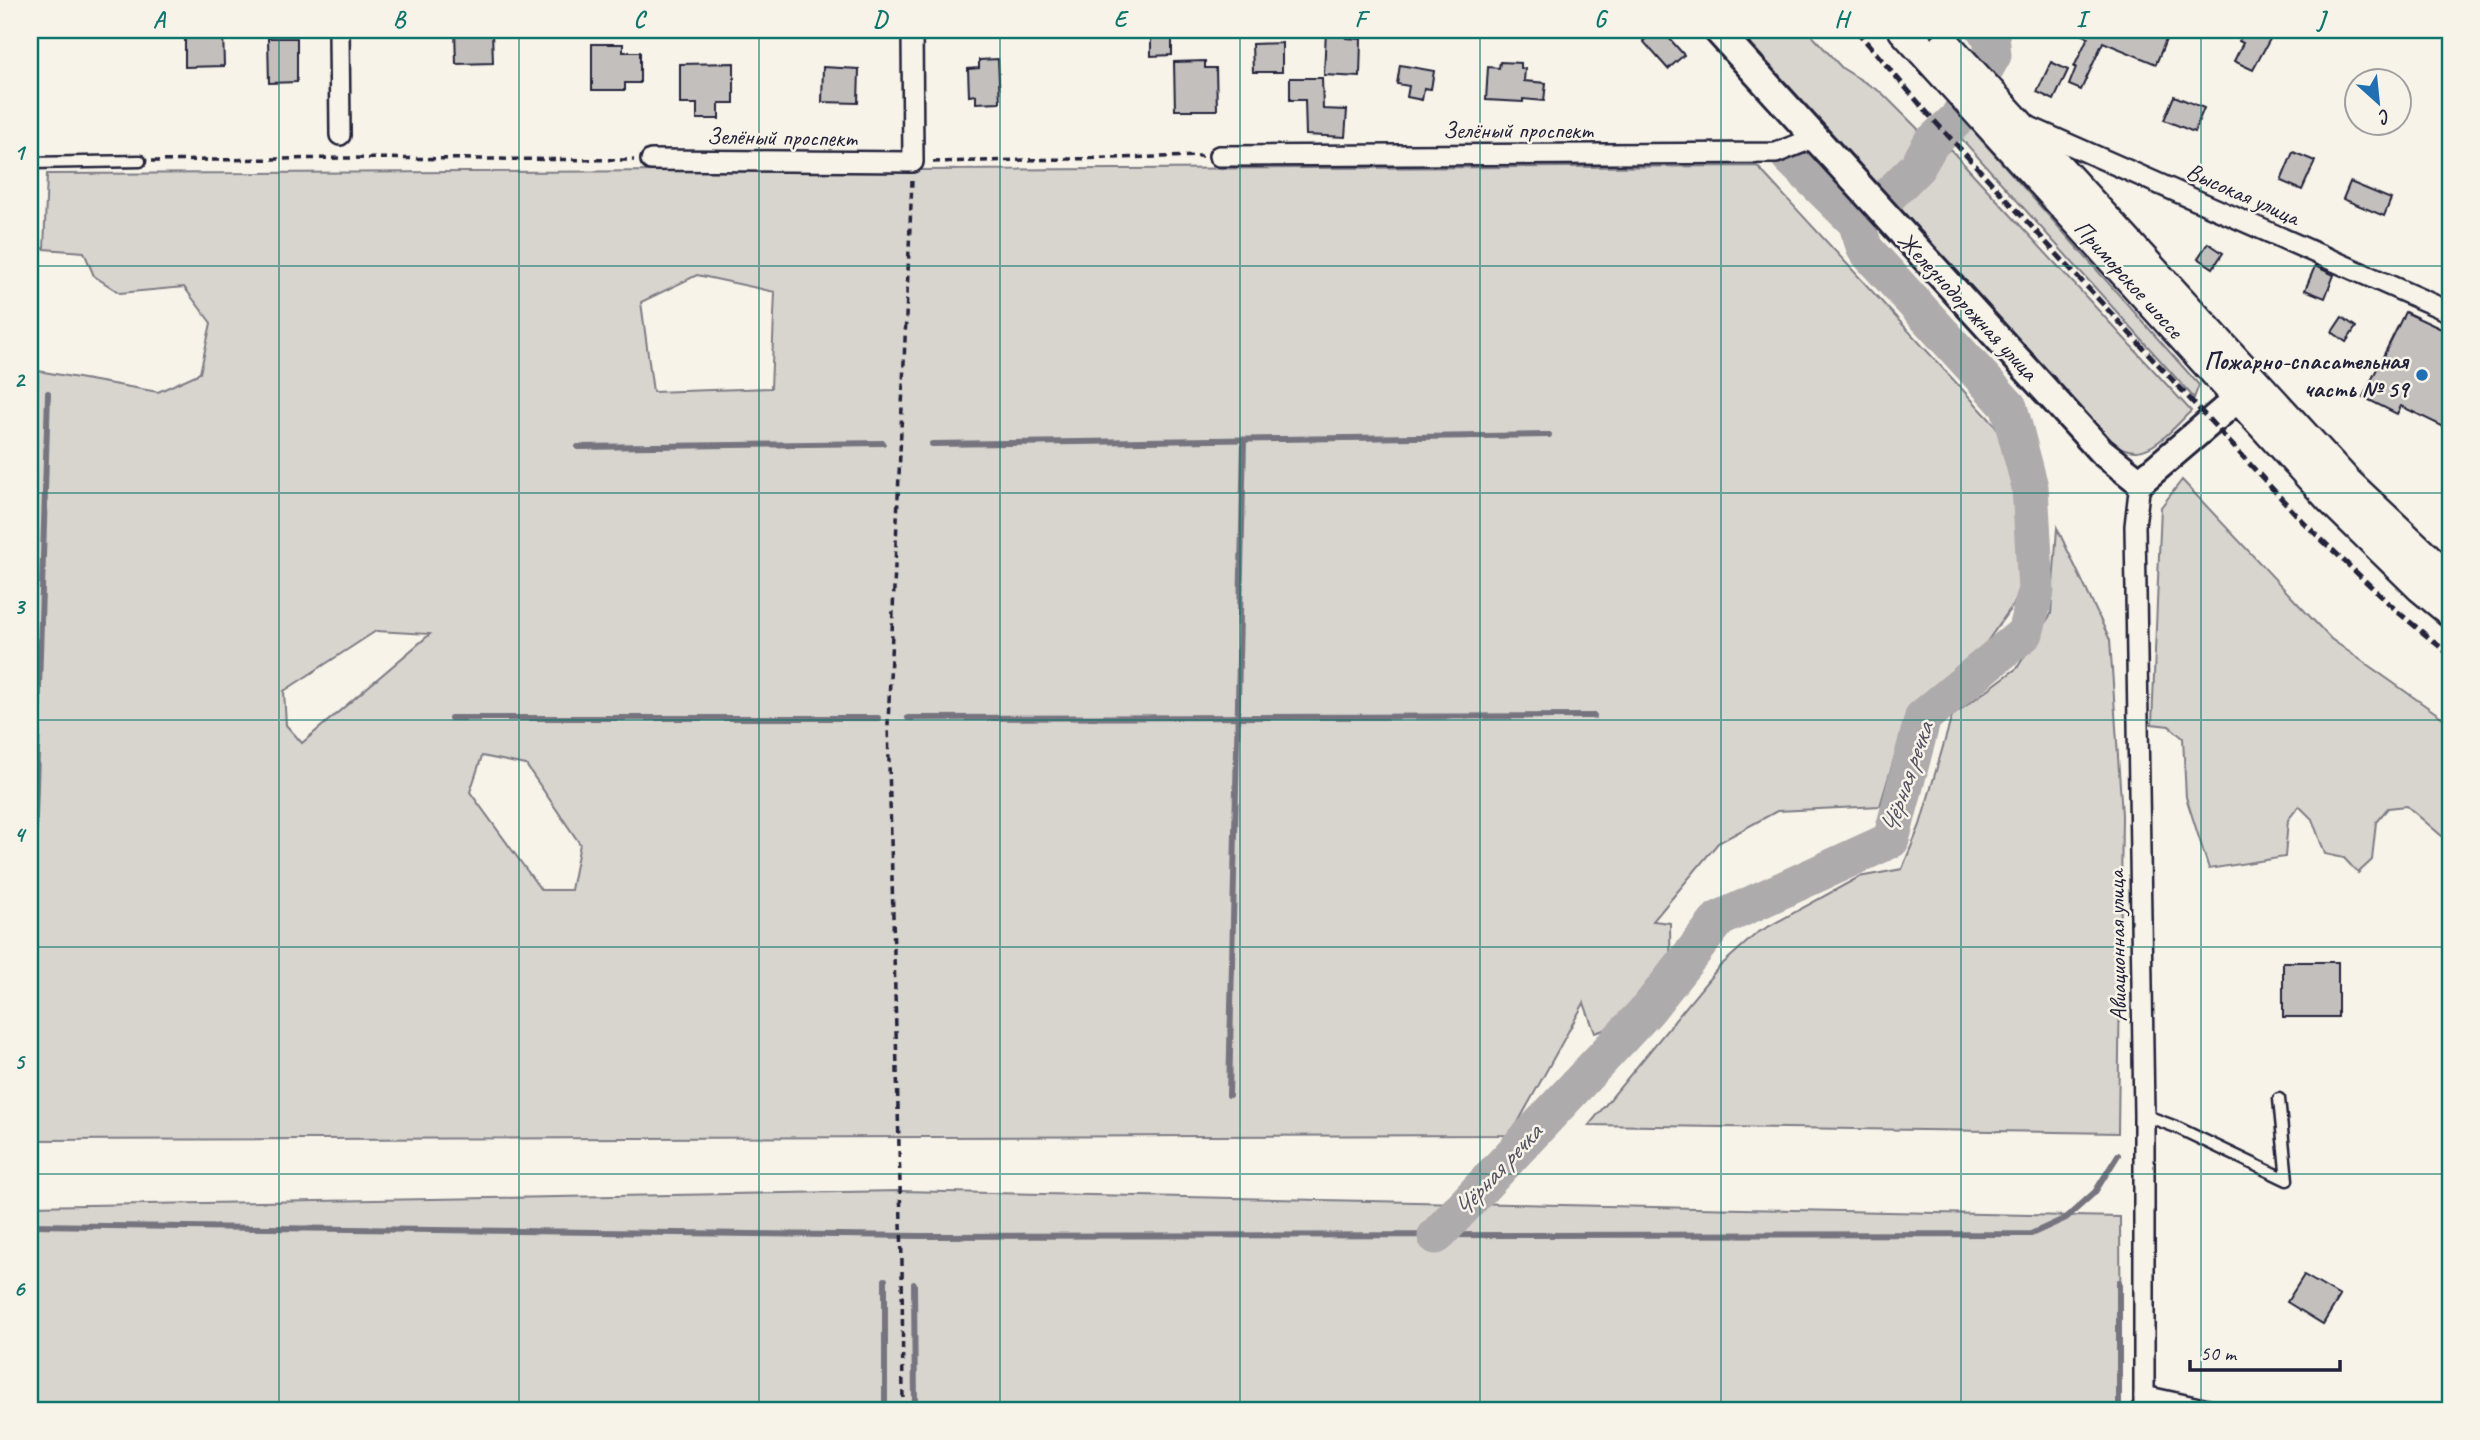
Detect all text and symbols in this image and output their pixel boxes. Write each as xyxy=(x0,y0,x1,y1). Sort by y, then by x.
text: A xyxy=(153,5,167,34)
text: B xyxy=(393,5,407,34)
text: C xyxy=(634,5,648,34)
text: D xyxy=(873,5,889,34)
text: E xyxy=(1114,5,1130,34)
text: F xyxy=(1355,5,1371,34)
text: G xyxy=(1594,5,1609,34)
text: H xyxy=(1834,5,1852,34)
text: I xyxy=(2076,5,2091,34)
text: J xyxy=(2315,5,2328,34)
north arrow xyxy=(2344,66,2414,136)
text: С xyxy=(2373,103,2395,130)
street label: Зелёный проспект xyxy=(1443,115,1594,145)
street label: Зелёный проспект xyxy=(706,121,858,153)
text: 1 xyxy=(14,138,27,167)
street label: Высокая улица xyxy=(2182,156,2306,233)
street label: Приморское шоссе xyxy=(2068,213,2192,346)
street label: Железнодорожная улица xyxy=(1891,225,2046,388)
place label: Пожарно-спасательная часть № 59 xyxy=(2204,346,2410,404)
text: 2 xyxy=(14,365,27,394)
marker: Пожарно-спасательная часть № 59 xyxy=(2414,367,2430,383)
text: 3 xyxy=(14,592,27,621)
water label: Чёрная речка xyxy=(1872,716,1942,838)
text: 4 xyxy=(14,820,27,849)
street label: Авиационная улица xyxy=(2101,868,2133,1022)
text: 5 xyxy=(14,1047,26,1076)
water label: Чёрная речка xyxy=(1446,1115,1551,1224)
text: 6 xyxy=(14,1274,27,1303)
scale bar xyxy=(2190,1328,2340,1372)
text: 50 m xyxy=(2200,1340,2238,1366)

